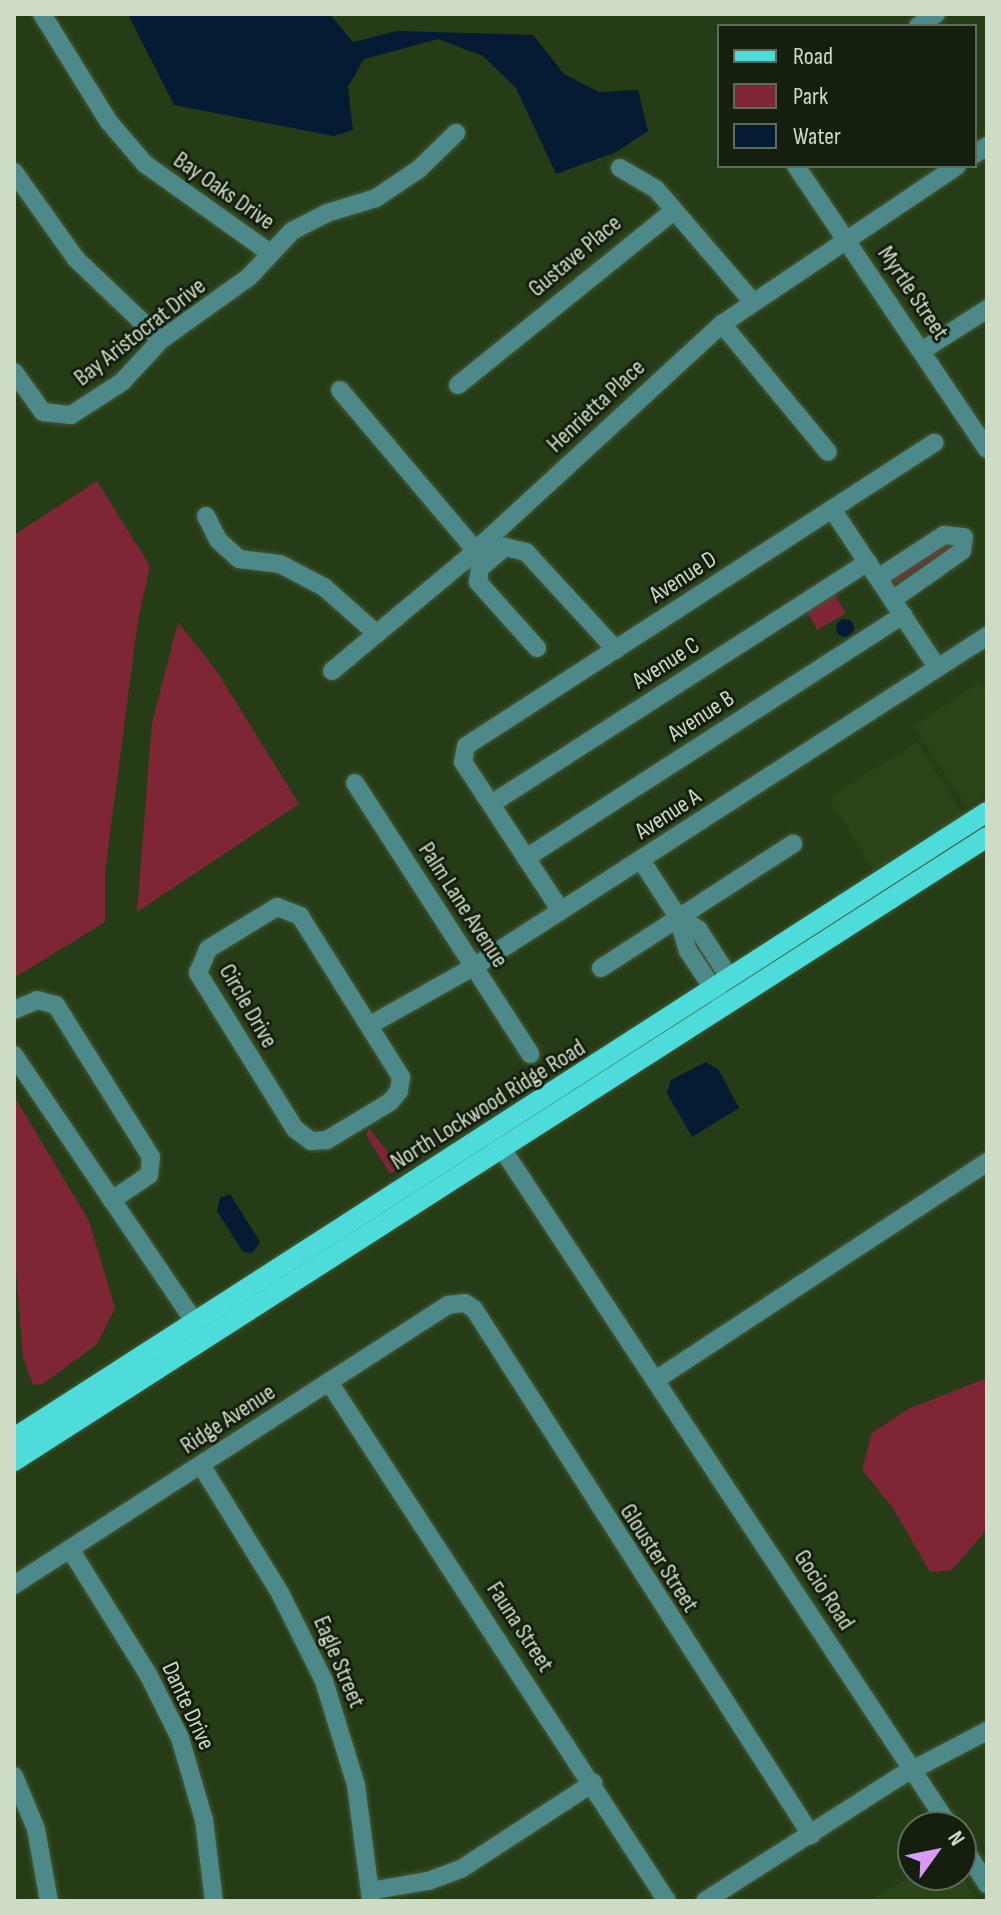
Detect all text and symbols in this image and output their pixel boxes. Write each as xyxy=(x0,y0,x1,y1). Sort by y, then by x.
legend xyxy=(717,24,977,168)
text: Road xyxy=(793,42,833,71)
text: Park xyxy=(793,82,828,111)
text: Water xyxy=(793,122,841,151)
street label: Bay Oaks Drive xyxy=(168,146,280,236)
street label: Gustave Place xyxy=(523,209,627,303)
street label: Myrtle Street xyxy=(871,241,955,345)
street label: Bay Aristocrat Drive xyxy=(69,272,211,392)
street label: Henrietta Place xyxy=(541,353,651,459)
street label: Avenue D xyxy=(644,545,722,609)
street label: Avenue C xyxy=(627,631,705,695)
street label: Avenue B xyxy=(662,684,740,748)
street label: Avenue A xyxy=(630,782,706,846)
street label: Palm Lane Avenue xyxy=(412,837,514,973)
street label: Circle Drive xyxy=(213,959,283,1053)
street label: North Lockwood Ridge Road xyxy=(385,1033,591,1177)
street label: Ridge Avenue xyxy=(175,1378,281,1460)
street label: Glouster Street xyxy=(613,1498,705,1618)
street label: Gocio Road xyxy=(787,1544,861,1636)
street label: Fauna Street xyxy=(480,1576,560,1678)
street label: Eagle Street xyxy=(307,1612,371,1712)
street label: Dante Drive xyxy=(155,1657,221,1755)
north arrow xyxy=(897,1811,977,1891)
text: N xyxy=(941,1826,970,1851)

